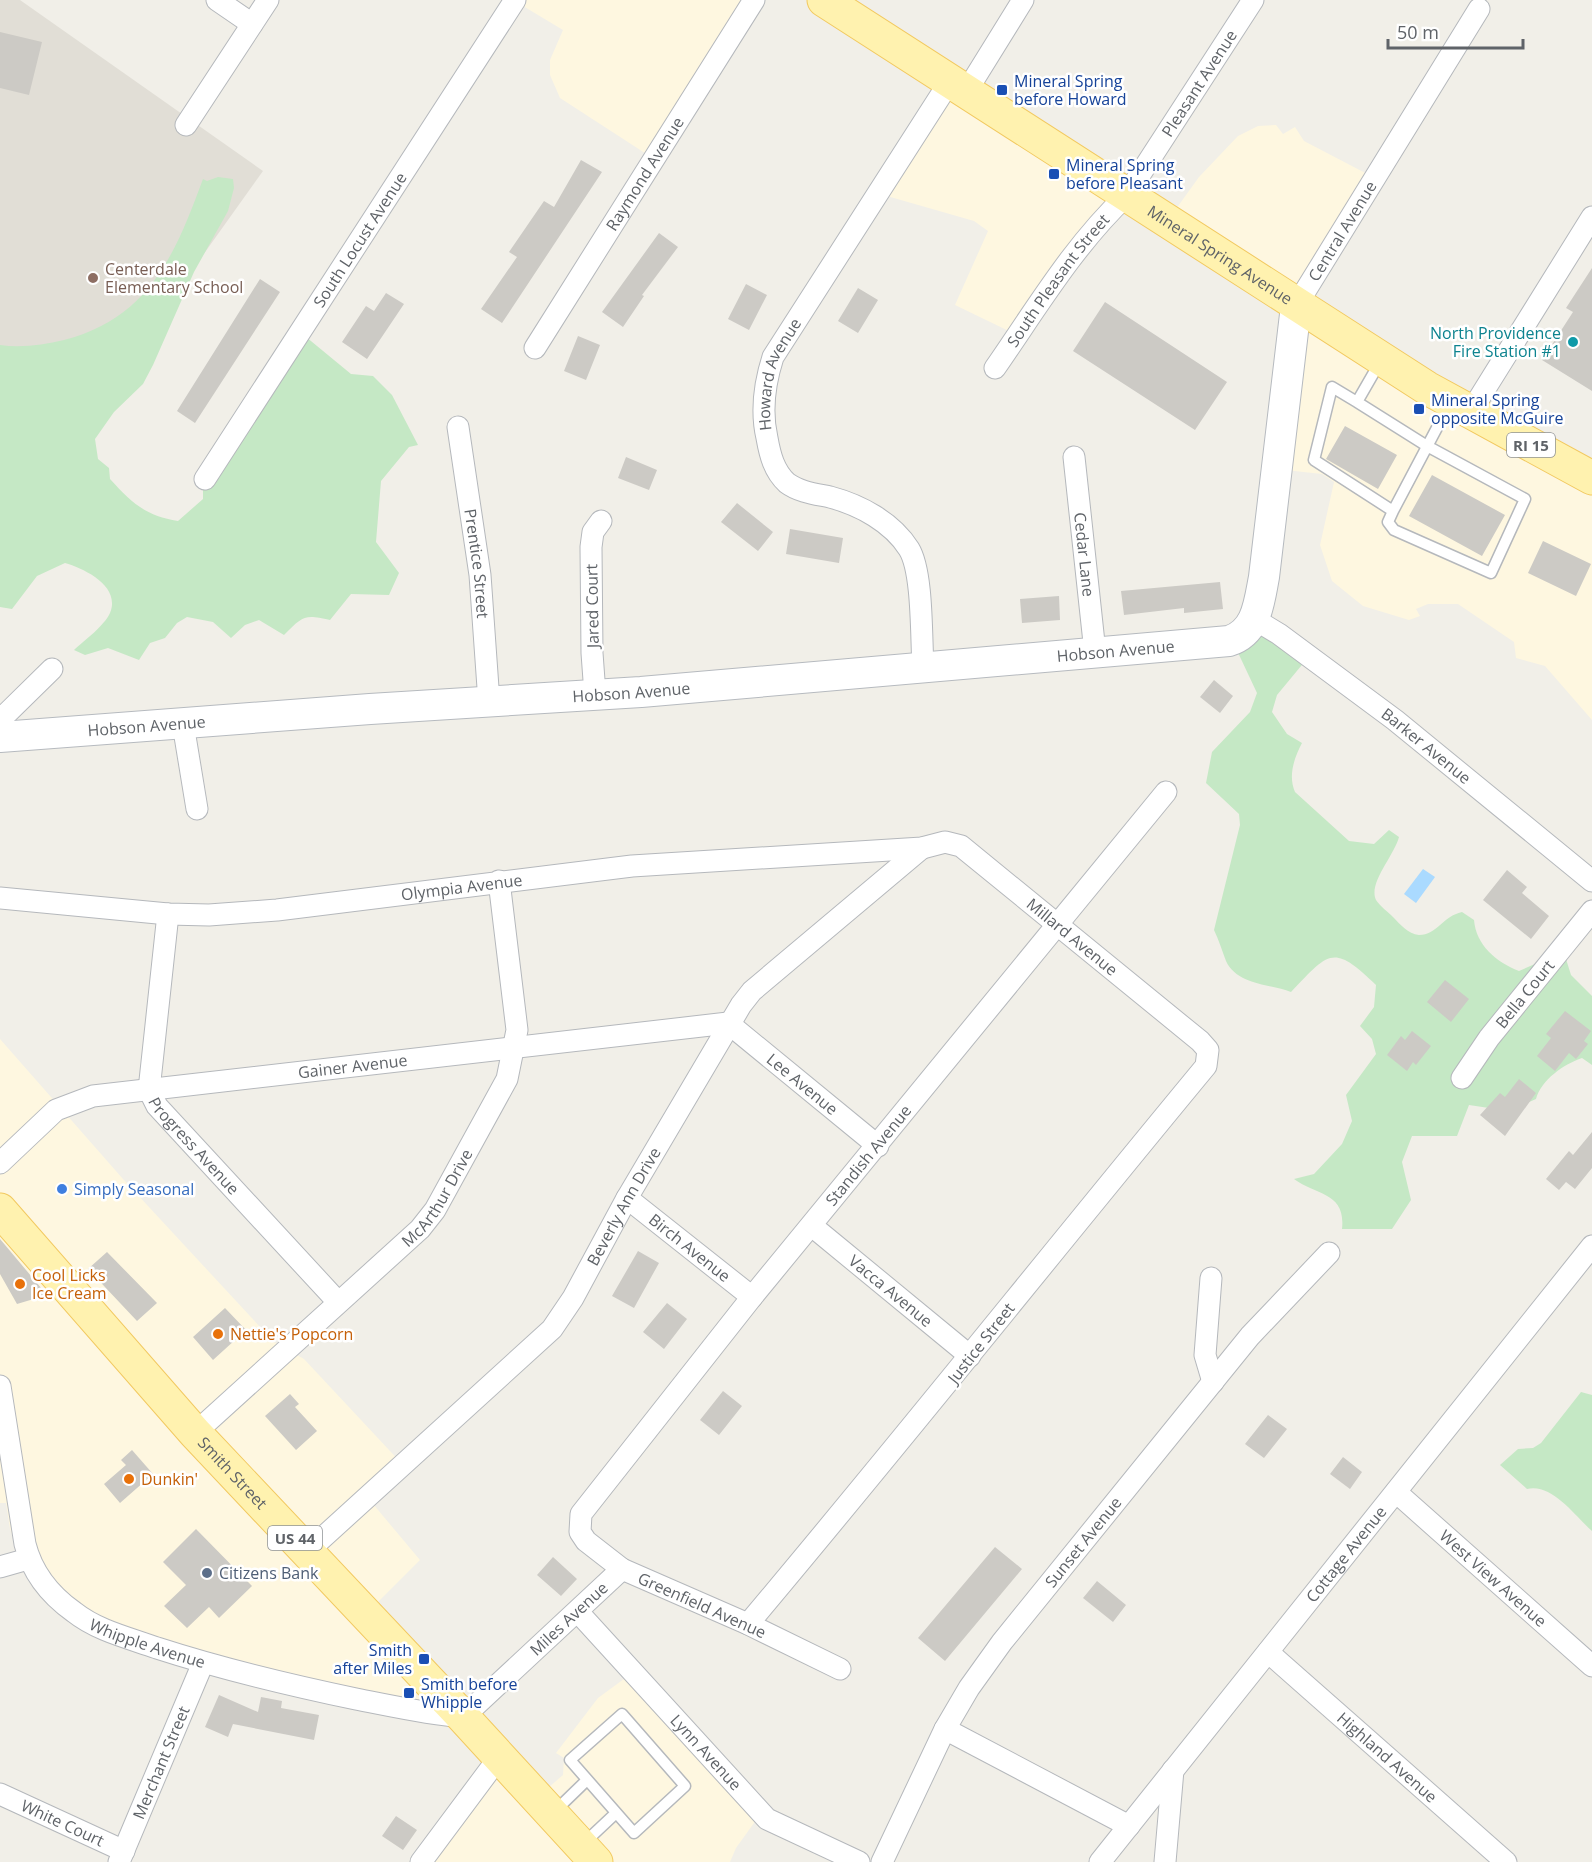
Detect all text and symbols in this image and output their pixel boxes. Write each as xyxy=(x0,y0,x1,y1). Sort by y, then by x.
scale bar xyxy=(1388,12,1523,50)
text: 50 m xyxy=(1397,20,1439,44)
street label: Pleasant Avenue xyxy=(1156,25,1242,141)
place label: Mineral Spring before Howard xyxy=(1014,70,1127,110)
marker: Mineral Spring before Howard xyxy=(995,83,1009,97)
street label: Raymond Avenue xyxy=(601,112,689,235)
place label: Mineral Spring before Pleasant xyxy=(1066,154,1183,194)
marker: Mineral Spring before Pleasant xyxy=(1047,167,1061,181)
street label: South Locust Avenue xyxy=(308,168,412,311)
street label: Central Avenue xyxy=(1303,177,1381,285)
street label: Mineral Spring Avenue xyxy=(1143,200,1297,310)
street label: South Pleasant Street xyxy=(1002,209,1114,351)
place label: Centerdale Elementary School xyxy=(105,258,243,298)
marker: Centerdale Elementary School xyxy=(86,271,100,285)
street label: Howard Avenue xyxy=(753,314,806,432)
place label: North Providence Fire Station #1 xyxy=(1430,322,1561,362)
marker: North Providence Fire Station #1 xyxy=(1566,335,1580,349)
place label: Mineral Spring opposite McGuire xyxy=(1431,389,1563,429)
marker: Mineral Spring opposite McGuire xyxy=(1412,402,1426,416)
road number: RI 15 xyxy=(1507,433,1555,457)
street label: Prentice Street xyxy=(459,507,494,619)
street label: Cedar Lane xyxy=(1069,511,1100,598)
street label: Jared Court xyxy=(580,563,604,650)
street label: Hobson Avenue xyxy=(1056,635,1175,667)
street label: Hobson Avenue xyxy=(572,677,691,707)
street label: Barker Avenue xyxy=(1377,703,1476,789)
street label: Hobson Avenue xyxy=(87,710,206,741)
street label: Olympia Avenue xyxy=(400,869,524,906)
street label: Millard Avenue xyxy=(1022,893,1122,981)
street label: Bella Court xyxy=(1490,955,1559,1033)
street label: Lee Avenue xyxy=(762,1048,843,1120)
street label: Gainer Avenue xyxy=(297,1049,408,1083)
street label: Progress Avenue xyxy=(143,1093,244,1199)
street label: Standish Avenue xyxy=(820,1100,916,1210)
street label: Beverly Ann Drive xyxy=(582,1143,666,1269)
street label: McArthur Drive xyxy=(397,1145,477,1252)
place label: Simply Seasonal xyxy=(74,1178,194,1200)
marker: Simply Seasonal xyxy=(55,1182,69,1196)
street label: Birch Avenue xyxy=(644,1209,735,1287)
street label: Vacca Avenue xyxy=(844,1250,937,1332)
place label: Cool Licks Ice Cream xyxy=(32,1264,107,1304)
marker: Cool Licks Ice Cream xyxy=(13,1277,27,1291)
street label: Justice Street xyxy=(941,1298,1020,1390)
place label: Nettie's Popcorn xyxy=(230,1323,353,1345)
marker: Nettie's Popcorn xyxy=(211,1327,225,1341)
street label: Smith Street xyxy=(193,1432,272,1514)
place label: Dunkin' xyxy=(141,1468,198,1490)
marker: Dunkin' xyxy=(122,1472,136,1486)
street label: Sunset Avenue xyxy=(1040,1492,1126,1592)
street label: Cottage Avenue xyxy=(1301,1501,1391,1607)
street label: West View Avenue xyxy=(1435,1525,1551,1632)
road number: US 44 xyxy=(268,1526,322,1550)
place label: Citizens Bank xyxy=(219,1562,319,1584)
marker: Citizens Bank xyxy=(200,1566,214,1580)
street label: Greenfield Avenue xyxy=(634,1567,770,1643)
street label: Miles Avenue xyxy=(525,1577,612,1660)
street label: Whipple Avenue xyxy=(86,1613,208,1673)
place label: Smith after Miles xyxy=(333,1639,412,1679)
marker: Smith after Miles xyxy=(417,1652,431,1666)
place label: Smith before Whipple xyxy=(421,1673,518,1713)
marker: Smith before Whipple xyxy=(402,1686,416,1700)
street label: Merchant Street xyxy=(127,1702,195,1822)
street label: Highland Avenue xyxy=(1332,1707,1442,1807)
street label: Lynn Avenue xyxy=(666,1709,747,1795)
street label: White Court xyxy=(18,1794,108,1852)

